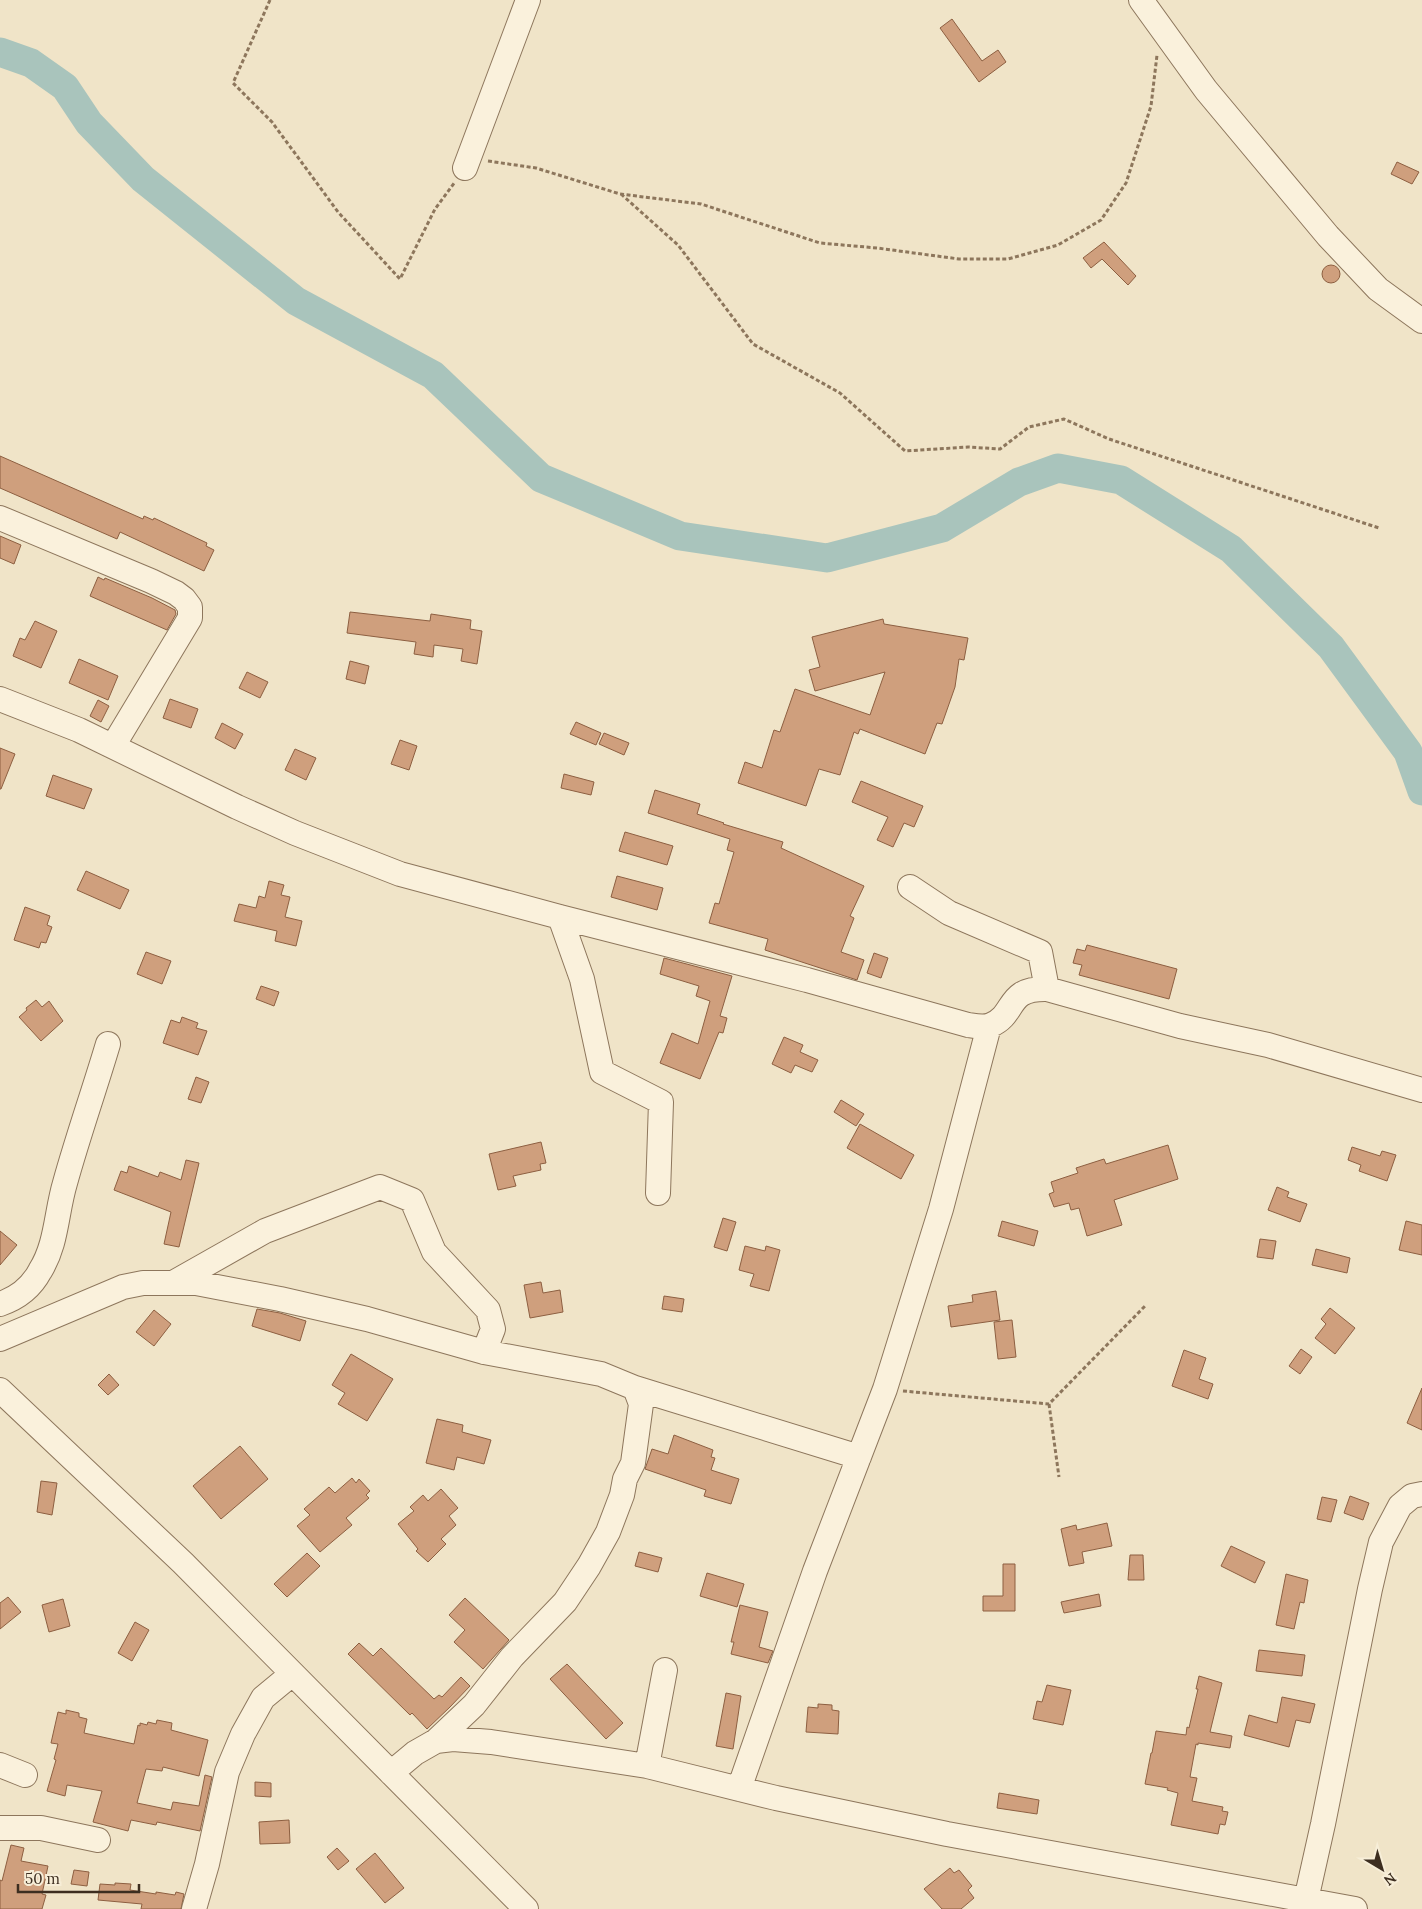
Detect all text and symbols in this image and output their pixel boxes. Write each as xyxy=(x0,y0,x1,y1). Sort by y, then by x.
north arrow xyxy=(1357,1844,1407,1894)
scale bar xyxy=(18,1862,139,1894)
text: 50 m xyxy=(25,1869,60,1888)
text: N xyxy=(1380,1869,1400,1890)

